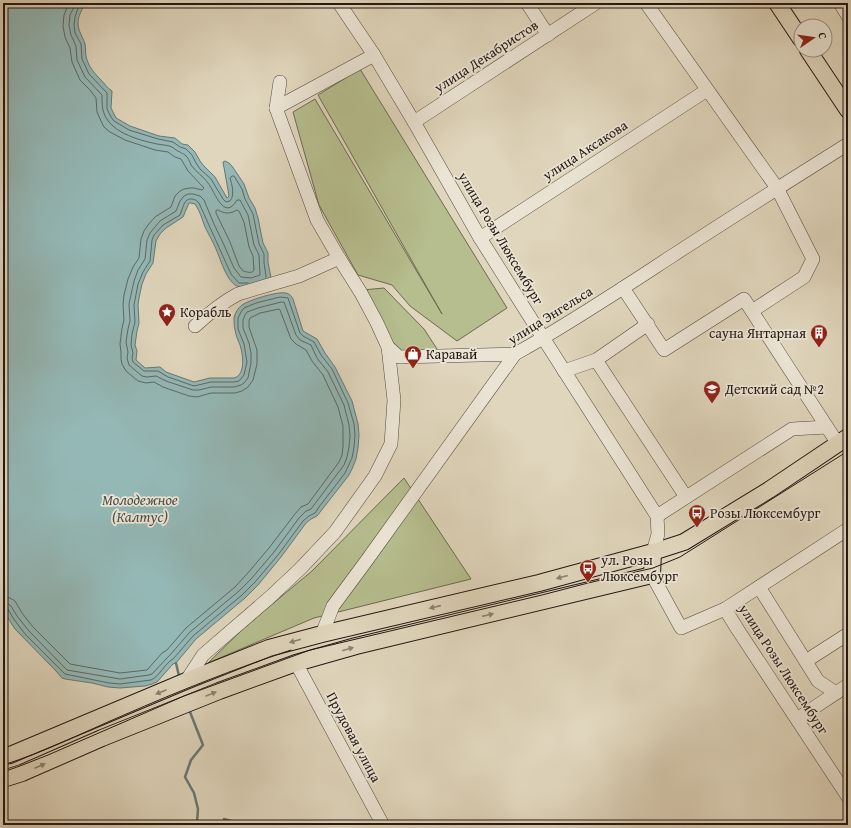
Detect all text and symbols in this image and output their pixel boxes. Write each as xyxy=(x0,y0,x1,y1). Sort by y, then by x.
street label: улица Декабристов xyxy=(429,15,542,98)
north arrow xyxy=(793,18,833,58)
text: С xyxy=(814,31,831,41)
street label: улица Аксакова xyxy=(538,115,632,185)
street label: улица Розы Люксембург xyxy=(453,167,549,308)
street label: улица Энгельса xyxy=(503,281,597,350)
place icon: Корабль xyxy=(157,302,177,327)
place label: Корабль xyxy=(180,302,232,322)
place label: сауна Янтарная xyxy=(709,323,806,343)
building icon: сауна Янтарная xyxy=(809,323,829,348)
shop icon: Каравай xyxy=(403,344,423,369)
place label: Каравай xyxy=(426,344,477,364)
school or university icon: Детский сад №2 xyxy=(702,379,722,404)
place label: Детский сад №2 xyxy=(724,379,824,399)
water label: Молодежное (Калтус) xyxy=(102,489,178,527)
bus stop icon: Розы Люксембург xyxy=(687,503,707,528)
place label: Розы Люксембург xyxy=(710,503,821,523)
place label: ул. Розы Люксембург xyxy=(600,550,678,586)
bus stop icon: ул. Розы Люксембург xyxy=(578,558,598,583)
one-way arrow xyxy=(555,574,567,580)
street label: улица Розы Люксембург xyxy=(734,599,834,738)
one-way arrow xyxy=(429,605,441,611)
one-way arrow xyxy=(481,611,494,617)
one-way arrow xyxy=(289,638,301,644)
one-way arrow xyxy=(342,646,354,652)
street label: Прудовая улица xyxy=(322,688,386,786)
one-way arrow xyxy=(155,689,166,695)
one-way arrow xyxy=(206,691,217,697)
one-way arrow xyxy=(34,763,45,769)

